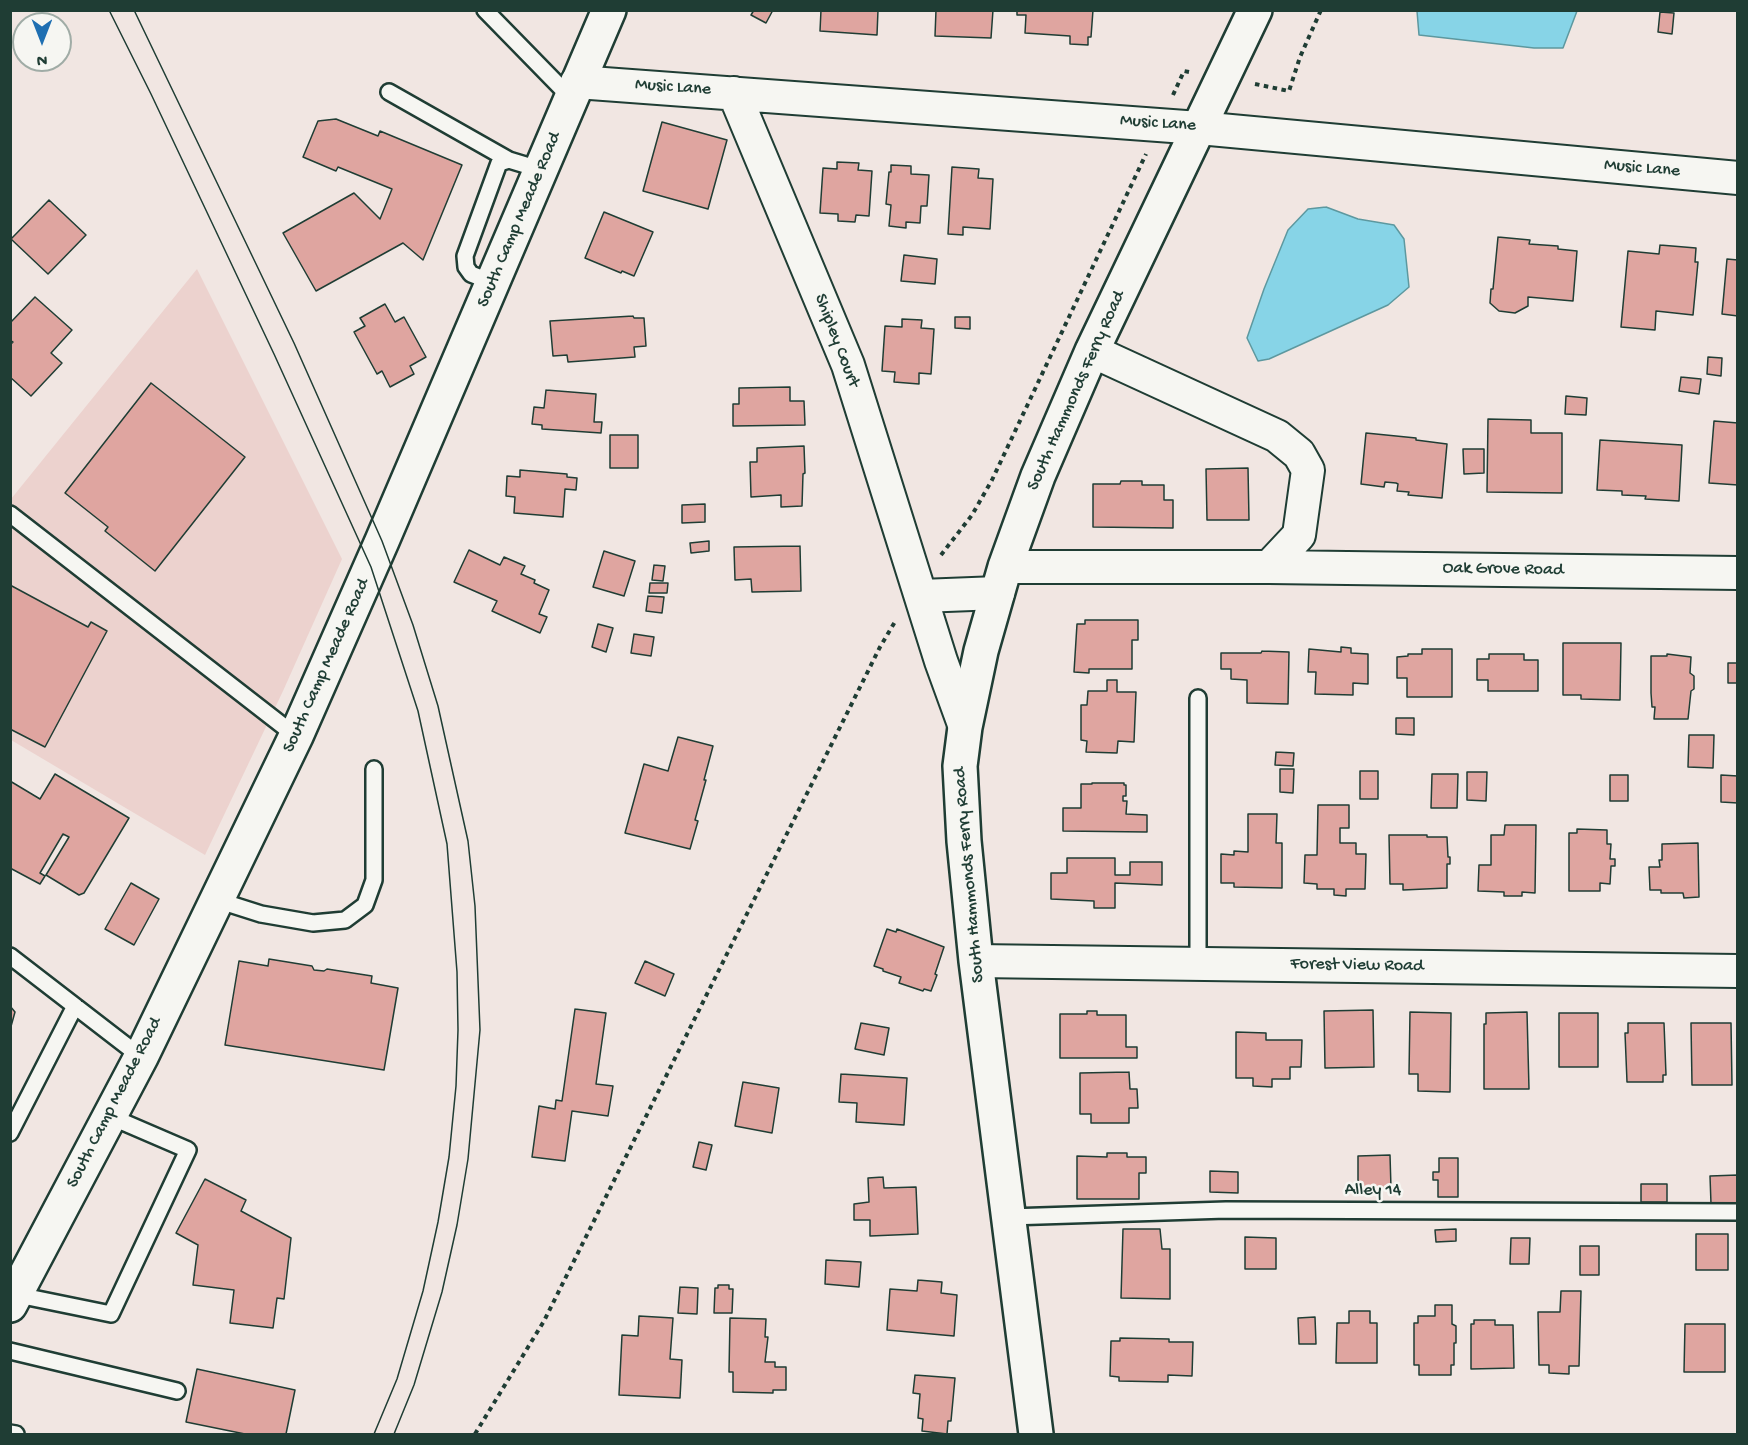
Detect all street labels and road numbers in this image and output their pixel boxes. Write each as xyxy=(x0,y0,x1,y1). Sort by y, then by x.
street label: Music Lane xyxy=(634,75,712,101)
street label: Music Lane xyxy=(1119,111,1197,137)
street label: South Camp Meade Road xyxy=(473,129,567,311)
street label: Music Lane xyxy=(1603,155,1681,183)
street label: South Hammonds Ferry Road xyxy=(1023,288,1131,494)
street label: Shipley Court xyxy=(808,291,864,391)
street label: Oak Grove Road xyxy=(1442,558,1564,582)
street label: South Camp Meade Road xyxy=(279,576,375,756)
street label: South Hammonds Ferry Road xyxy=(950,766,990,984)
street label: Forest View Road xyxy=(1290,954,1424,978)
street label: South Camp Meade Road xyxy=(63,1014,167,1192)
street label: Alley 14 xyxy=(1345,1180,1401,1202)

